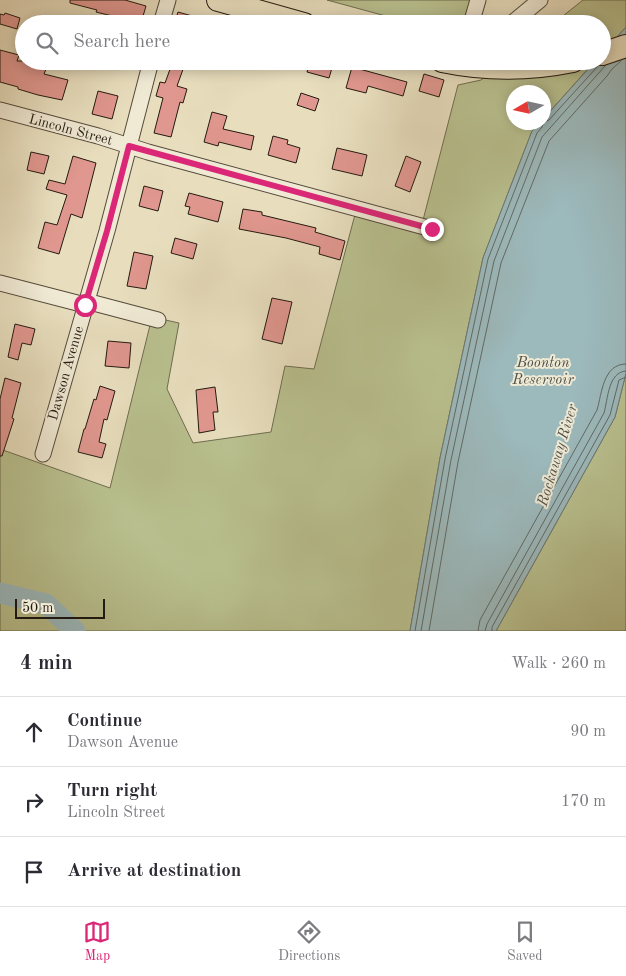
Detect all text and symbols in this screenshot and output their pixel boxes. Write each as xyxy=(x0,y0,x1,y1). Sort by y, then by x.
search box xyxy=(15,15,611,70)
icon: search xyxy=(33,29,61,57)
text: Search here xyxy=(73,33,170,52)
north arrow xyxy=(506,85,551,130)
street label: Lincoln Street xyxy=(27,112,114,148)
route end xyxy=(421,218,444,241)
route start xyxy=(74,294,97,317)
street label: Dawson Avenue xyxy=(46,325,86,422)
water label: Boonton Reservoir xyxy=(511,356,574,388)
water label: Rockaway River xyxy=(536,402,581,509)
scale bar xyxy=(15,596,105,619)
text: 50 m xyxy=(22,601,53,615)
text: 4 min xyxy=(20,653,73,674)
text: Walk · 260 m xyxy=(511,656,606,672)
text: Continue xyxy=(67,712,142,731)
icon: ahead xyxy=(20,718,48,746)
text: 90 m xyxy=(570,724,606,740)
text: Dawson Avenue xyxy=(67,735,178,751)
text: Turn right xyxy=(67,782,157,801)
icon: right xyxy=(20,788,48,816)
text: 170 m xyxy=(561,794,606,810)
text: Lincoln Street xyxy=(67,805,165,821)
icon: arrive xyxy=(20,858,48,886)
text: Arrive at destination xyxy=(67,862,241,881)
tab: Map xyxy=(83,918,111,965)
tab: Directions xyxy=(278,918,340,965)
tab: Saved xyxy=(507,918,543,965)

